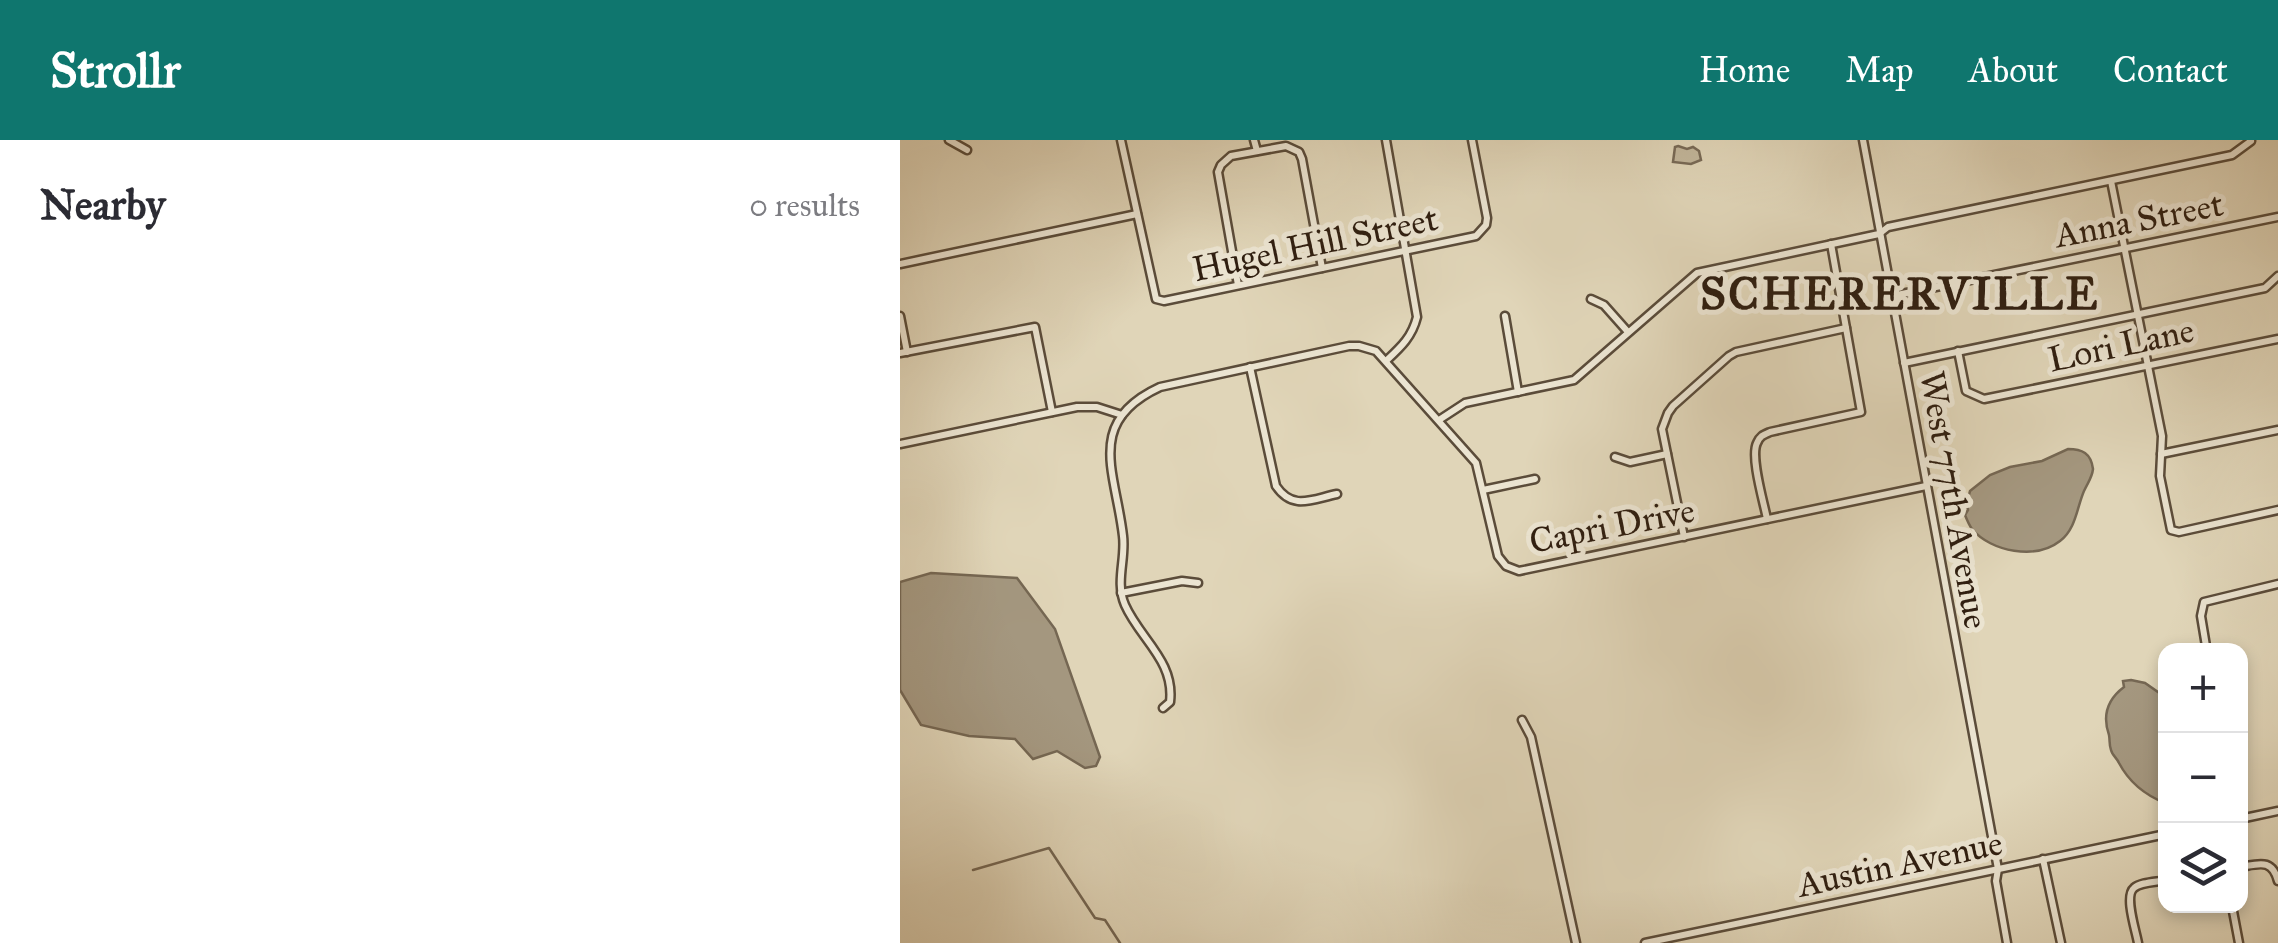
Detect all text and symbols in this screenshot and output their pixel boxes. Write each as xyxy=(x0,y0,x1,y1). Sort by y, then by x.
text: Strollr xyxy=(50,41,181,100)
text: Home xyxy=(1699,49,1790,92)
text: Map xyxy=(1845,49,1914,92)
text: About xyxy=(1969,49,2058,92)
text: Contact xyxy=(2113,49,2228,92)
text: Nearby xyxy=(40,179,165,231)
street label: Anna Street xyxy=(2049,183,2227,258)
text: 0 results xyxy=(749,186,860,225)
street label: Hugel Hill Street xyxy=(1188,197,1442,291)
district label: SCHERERVILLE xyxy=(1700,266,2100,321)
street label: Lori Lane xyxy=(2044,309,2198,381)
street label: West 77th Avenue xyxy=(1910,368,1998,632)
street label: Capri Drive xyxy=(1526,489,1698,563)
map controls xyxy=(2158,643,2248,913)
button: + xyxy=(2158,643,2248,733)
button: − xyxy=(2158,733,2248,823)
street label: Austin Avenue xyxy=(1792,821,2006,907)
button: layers xyxy=(2158,823,2248,913)

